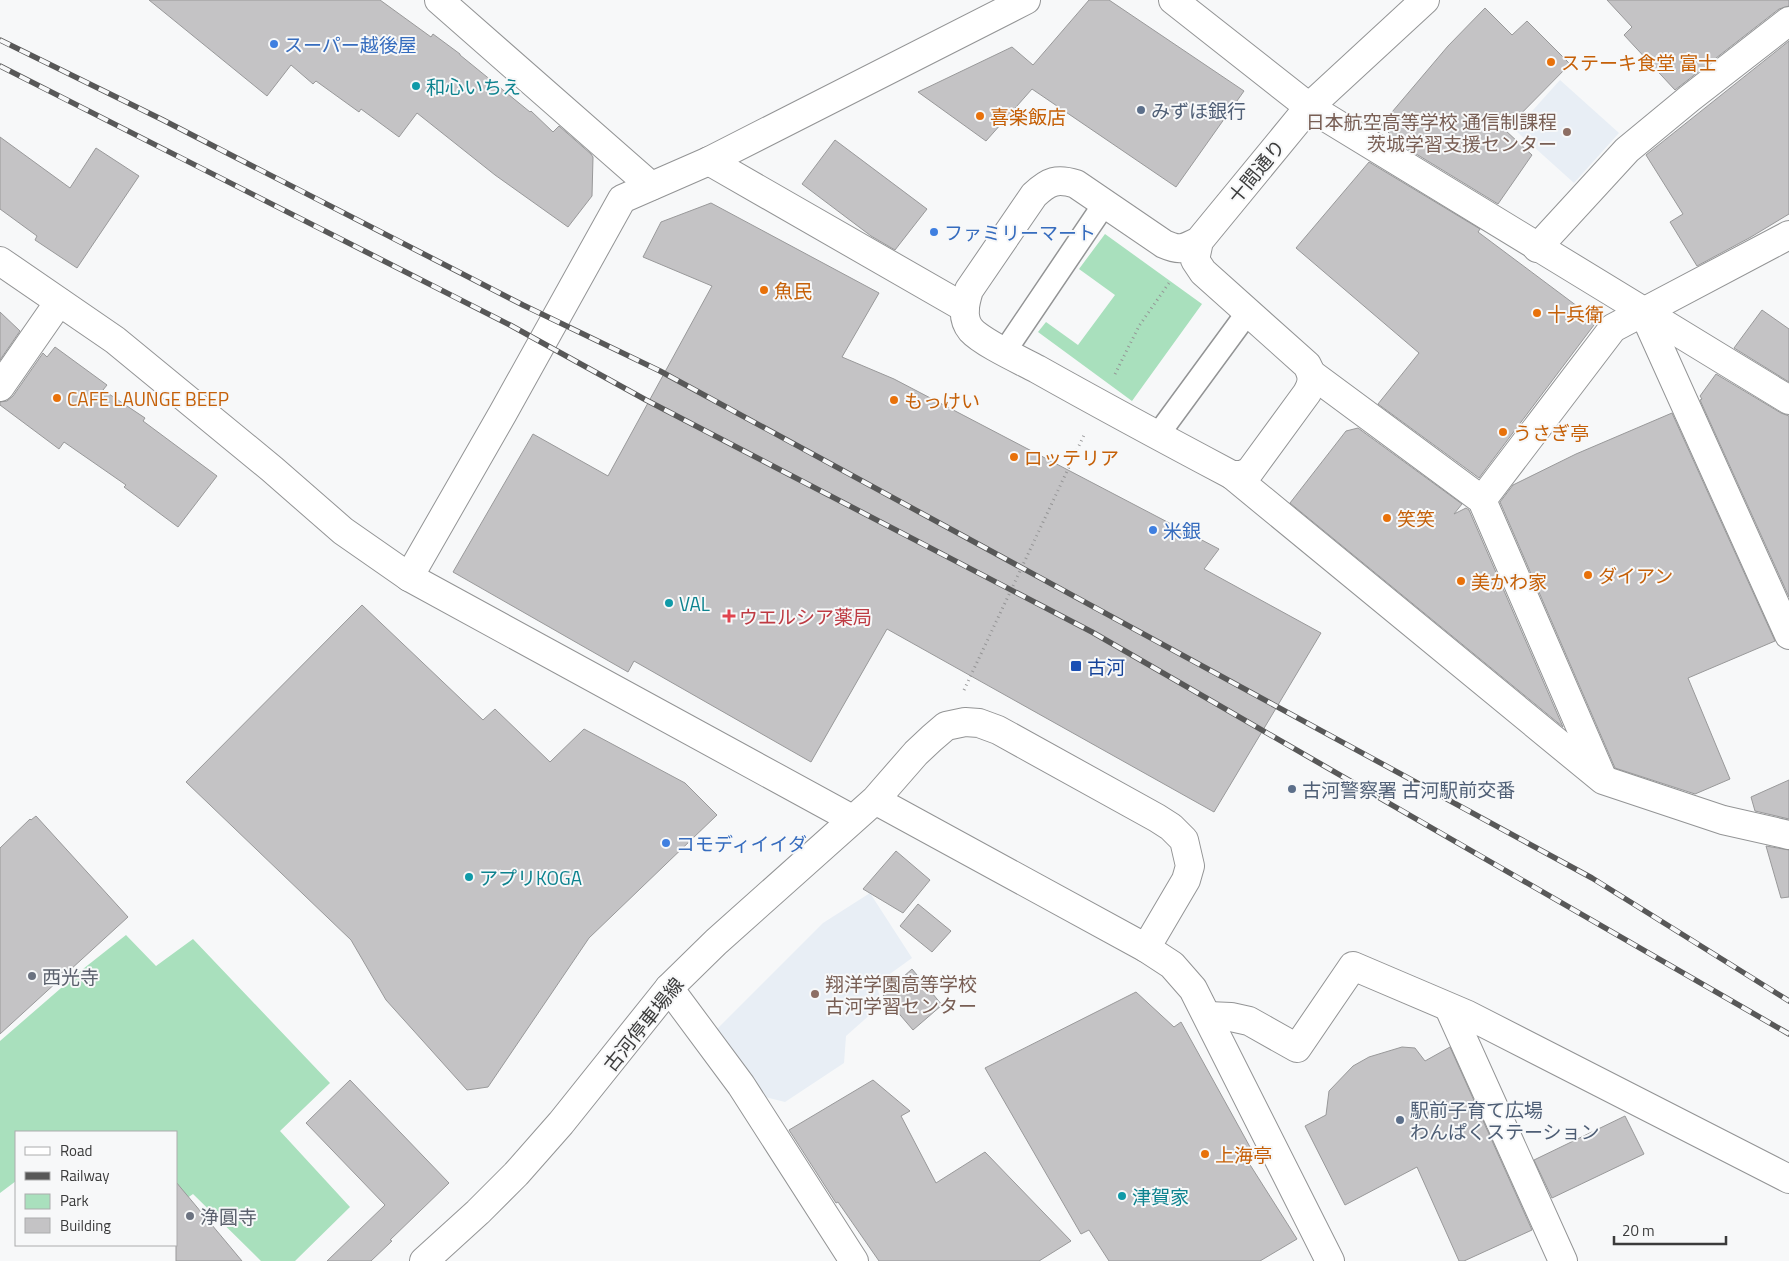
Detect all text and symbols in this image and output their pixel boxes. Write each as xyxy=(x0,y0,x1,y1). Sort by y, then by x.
place label: スーパー越後屋 xyxy=(284,30,417,59)
marker: スーパー越後屋 xyxy=(268,38,280,50)
place label: ステーキ食堂 富士 xyxy=(1561,48,1717,77)
marker: ステーキ食堂 富士 xyxy=(1545,56,1557,68)
place label: 和心いちえ xyxy=(426,72,521,101)
marker: 和心いちえ xyxy=(410,80,422,92)
place label: みずほ銀行 xyxy=(1151,96,1246,125)
place label: 喜楽飯店 xyxy=(990,102,1066,131)
marker: みずほ銀行 xyxy=(1135,104,1147,116)
place label: 日本航空高等学校 通信制課程 茨城学習支援センター xyxy=(1306,107,1557,158)
marker: 喜楽飯店 xyxy=(974,110,986,122)
marker: 日本航空高等学校 通信制課程 茨城学習支援センター xyxy=(1561,126,1573,138)
street label: 十間通り xyxy=(1220,133,1292,209)
place label: ファミリーマート xyxy=(944,218,1096,247)
marker: ファミリーマート xyxy=(928,226,940,238)
place label: 魚民 xyxy=(774,276,812,305)
marker: 魚民 xyxy=(758,284,770,296)
place label: 十兵衛 xyxy=(1547,299,1604,328)
marker: 十兵衛 xyxy=(1531,307,1543,319)
place label: CAFE LAUNGE BEEP xyxy=(67,384,229,413)
place label: もっけい xyxy=(904,386,980,415)
marker: CAFE LAUNGE BEEP xyxy=(51,392,63,404)
marker: もっけい xyxy=(888,394,900,406)
place label: うさぎ亭 xyxy=(1513,418,1589,447)
marker: うさぎ亭 xyxy=(1497,426,1509,438)
place label: ロッテリア xyxy=(1024,443,1119,472)
marker: ロッテリア xyxy=(1008,451,1020,463)
place label: 笑笑 xyxy=(1397,504,1435,533)
marker: 笑笑 xyxy=(1381,512,1393,524)
place label: 米銀 xyxy=(1163,516,1201,545)
marker: 米銀 xyxy=(1147,524,1159,536)
place label: ダイアン xyxy=(1598,561,1673,590)
place label: 美かわ家 xyxy=(1471,567,1547,596)
marker: ダイアン xyxy=(1582,569,1594,581)
marker: 美かわ家 xyxy=(1455,575,1467,587)
place label: VAL xyxy=(679,589,710,618)
marker: VAL xyxy=(663,597,675,609)
place label: ウエルシア薬局 xyxy=(739,602,872,631)
marker: ウエルシア薬局 xyxy=(723,610,735,622)
place label: 古河 xyxy=(1087,652,1125,681)
marker: 古河 xyxy=(1069,659,1083,673)
place label: 古河警察署 古河駅前交番 xyxy=(1302,775,1515,804)
marker: 古河警察署 古河駅前交番 xyxy=(1286,783,1298,795)
place label: コモディイイダ xyxy=(676,829,807,858)
marker: コモディイイダ xyxy=(660,837,672,849)
place label: アプリKOGA xyxy=(479,863,582,892)
marker: アプリKOGA xyxy=(463,871,475,883)
place label: 西光寺 xyxy=(42,962,99,991)
place label: 翔洋学園高等学校 古河学習センター xyxy=(825,969,977,1020)
marker: 西光寺 xyxy=(26,970,38,982)
street label: 古河停車場線 xyxy=(596,971,690,1077)
marker: 翔洋学園高等学校 古河学習センター xyxy=(809,988,821,1000)
place label: 駅前子育て広場 わんぱくステーション xyxy=(1410,1095,1600,1146)
marker: 駅前子育て広場 わんぱくステーション xyxy=(1394,1114,1406,1126)
legend xyxy=(15,1131,178,1246)
text: Road xyxy=(60,1139,92,1162)
place label: 上海亭 xyxy=(1215,1140,1272,1169)
marker: 上海亭 xyxy=(1199,1148,1211,1160)
text: Railway xyxy=(60,1164,110,1187)
place label: 津賀家 xyxy=(1132,1182,1189,1211)
text: Park xyxy=(60,1189,89,1212)
marker: 津賀家 xyxy=(1116,1190,1128,1202)
place label: 浄圓寺 xyxy=(200,1202,257,1231)
marker: 浄圓寺 xyxy=(184,1210,196,1222)
text: Building xyxy=(60,1214,111,1237)
scale bar xyxy=(1614,1214,1726,1246)
text: 20 m xyxy=(1622,1219,1655,1242)

